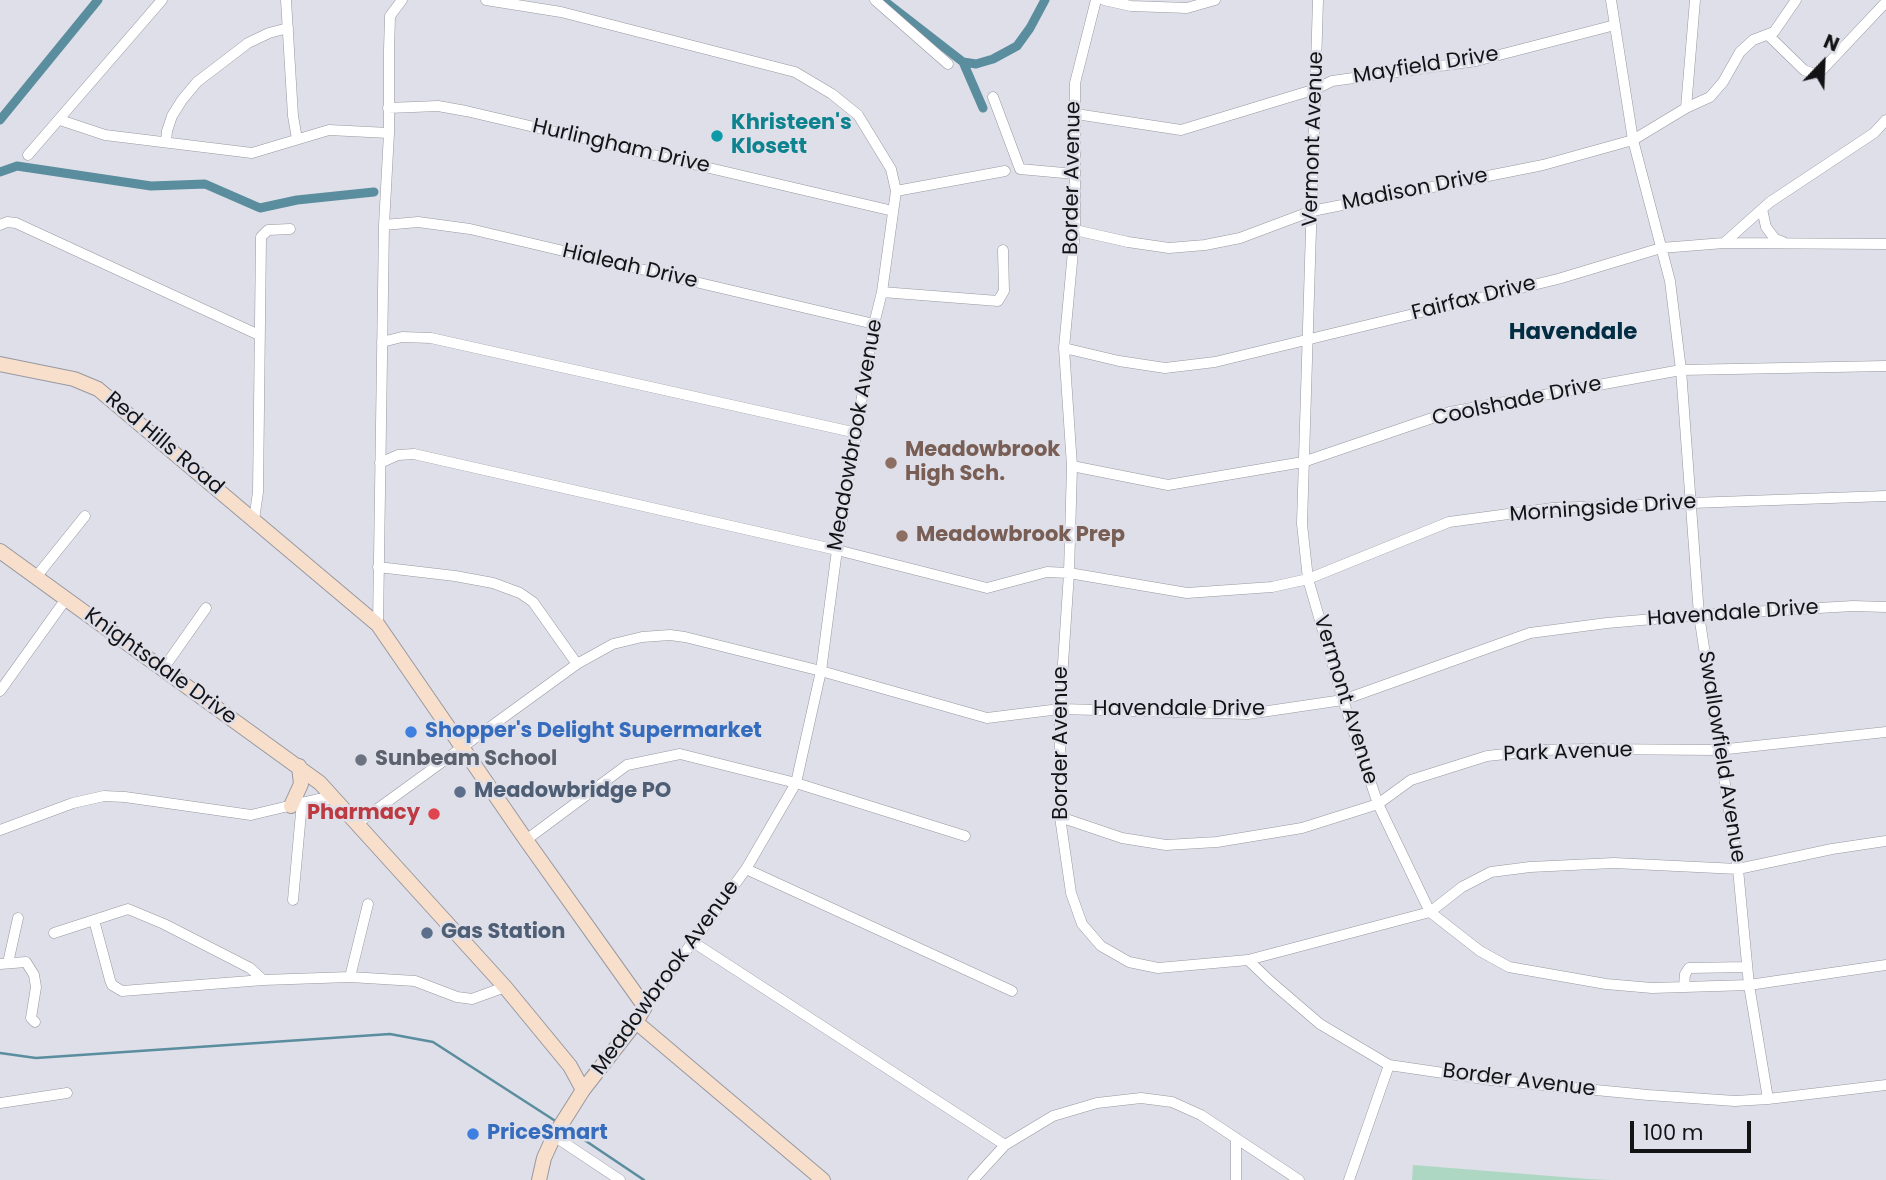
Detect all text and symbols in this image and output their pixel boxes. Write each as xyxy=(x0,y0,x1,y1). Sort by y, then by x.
north arrow xyxy=(1788,28,1858,98)
text: N xyxy=(1820,28,1843,58)
street label: Mayfield Drive xyxy=(1352,42,1500,90)
street label: Vermont Avenue xyxy=(1298,51,1330,227)
street label: Border Avenue xyxy=(1059,101,1087,255)
place label: Khristeen's Klosett xyxy=(731,111,852,161)
street label: Hurlingham Drive xyxy=(530,114,712,180)
marker: Khristeen's Klosett xyxy=(709,128,725,144)
street label: Madison Drive xyxy=(1340,164,1490,216)
street label: Hialeah Drive xyxy=(560,239,700,295)
street label: Fairfax Drive xyxy=(1409,271,1539,327)
street label: Meadowbrook Avenue xyxy=(823,317,889,553)
district label: Havendale xyxy=(1509,319,1637,347)
street label: Coolshade Drive xyxy=(1430,372,1604,432)
street label: Red Hills Road xyxy=(100,387,228,501)
place label: Meadowbrook High Sch. xyxy=(905,438,1060,488)
marker: Meadowbrook High Sch. xyxy=(883,455,899,471)
street label: Morningside Drive xyxy=(1509,490,1697,528)
place label: Meadowbrook Prep xyxy=(916,523,1125,549)
marker: Meadowbrook Prep xyxy=(894,528,910,544)
street label: Havendale Drive xyxy=(1646,595,1820,633)
street label: Knightsdale Drive xyxy=(79,603,241,731)
street label: Vermont Avenue xyxy=(1307,612,1383,788)
street label: Swallowfield Avenue xyxy=(1692,650,1750,864)
street label: Border Avenue xyxy=(1049,666,1075,820)
street label: Havendale Drive xyxy=(1093,697,1265,723)
place label: Shopper's Delight Supermarket xyxy=(425,719,762,745)
marker: Shopper's Delight Supermarket xyxy=(403,724,419,740)
street label: Park Avenue xyxy=(1503,738,1633,768)
place label: Sunbeam School xyxy=(375,747,557,773)
marker: Sunbeam School xyxy=(353,752,369,768)
place label: Meadowbridge PO xyxy=(474,779,671,805)
marker: Meadowbridge PO xyxy=(452,784,468,800)
place label: Pharmacy xyxy=(307,801,420,827)
marker: Pharmacy xyxy=(426,806,442,822)
street label: Meadowbrook Avenue xyxy=(587,876,745,1080)
place label: Gas Station xyxy=(441,920,565,946)
marker: Gas Station xyxy=(419,925,435,941)
street label: Border Avenue xyxy=(1441,1059,1597,1103)
scale bar xyxy=(1634,1106,1755,1150)
text: 100 m xyxy=(1643,1118,1703,1147)
place label: PriceSmart xyxy=(487,1121,608,1147)
marker: PriceSmart xyxy=(465,1126,481,1142)

